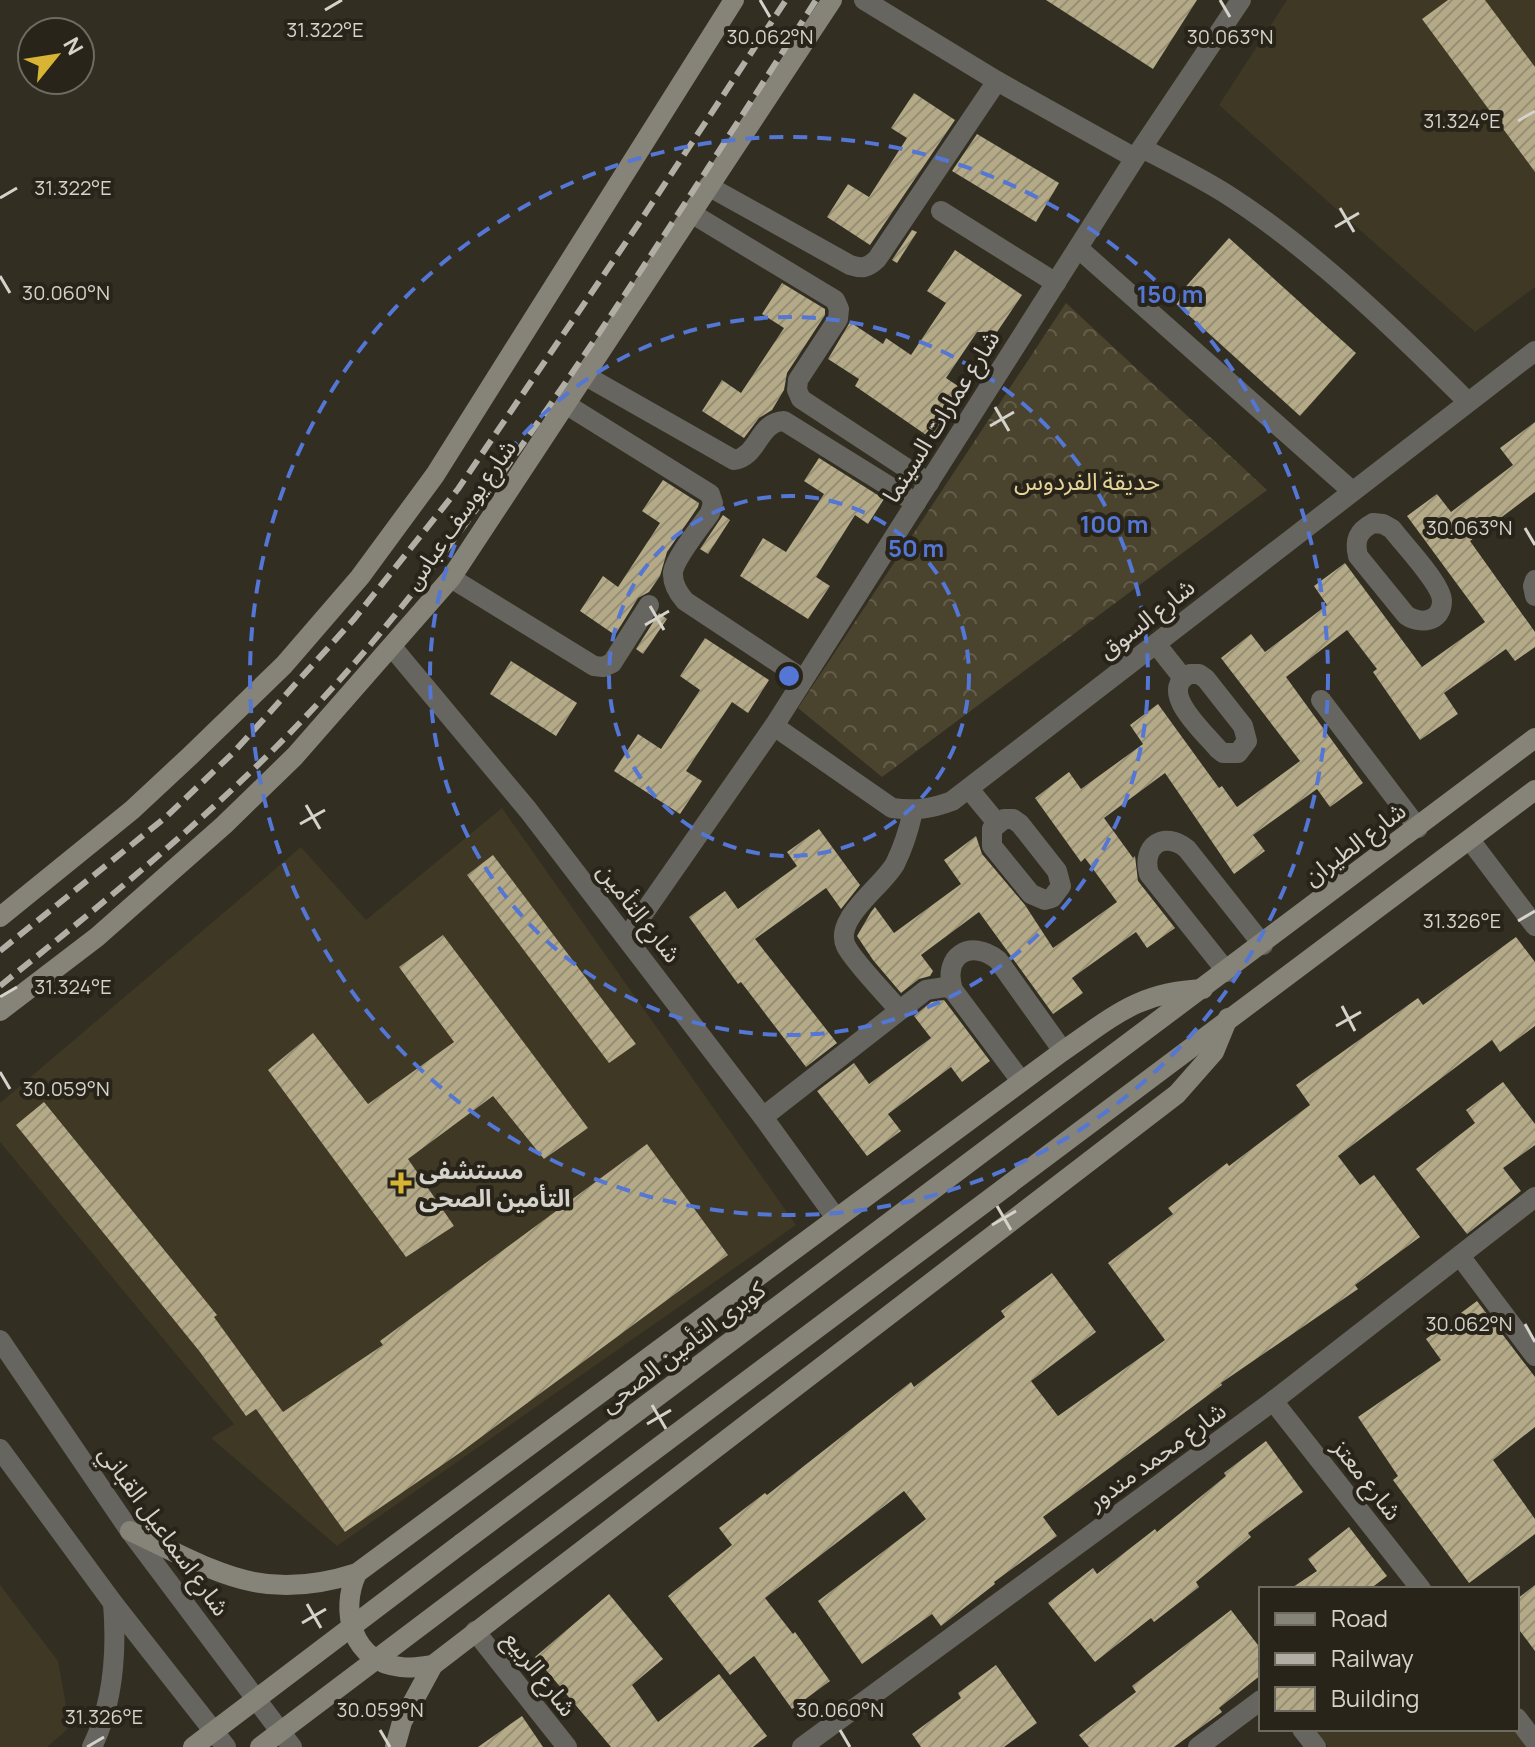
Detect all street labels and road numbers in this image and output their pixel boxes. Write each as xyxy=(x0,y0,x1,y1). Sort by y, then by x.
street label: شارع عمارات السينما xyxy=(874,324,1008,510)
street label: شارع يوسف عباس xyxy=(395,432,525,597)
street label: شارع السوق xyxy=(1091,570,1202,668)
street label: شارع الطيران xyxy=(1296,794,1413,894)
street label: شارع التأمين xyxy=(589,855,689,970)
street label: كوبرى التأمين الصحى xyxy=(592,1272,773,1419)
street label: شارع محمد مندور xyxy=(1079,1393,1233,1519)
street label: شارع معتز xyxy=(1324,1431,1410,1528)
street label: شارع اسماعيل القباني xyxy=(89,1438,238,1624)
street label: شارع الربيع xyxy=(495,1623,585,1724)

